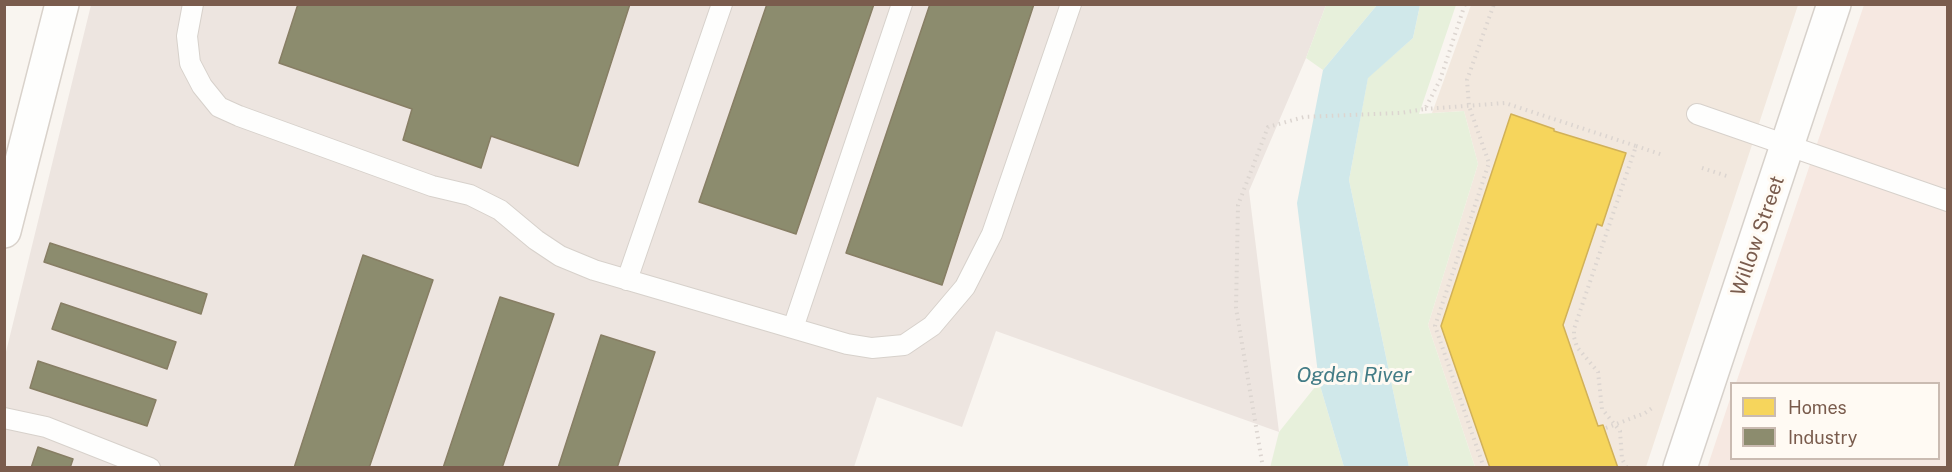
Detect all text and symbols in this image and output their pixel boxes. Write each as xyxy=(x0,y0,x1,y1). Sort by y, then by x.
street label: Willow Street xyxy=(1726,173,1790,299)
water label: Ogden River xyxy=(1296,363,1412,389)
legend xyxy=(1730,382,1940,460)
text: Homes xyxy=(1788,397,1847,418)
text: Industry xyxy=(1788,427,1857,448)

